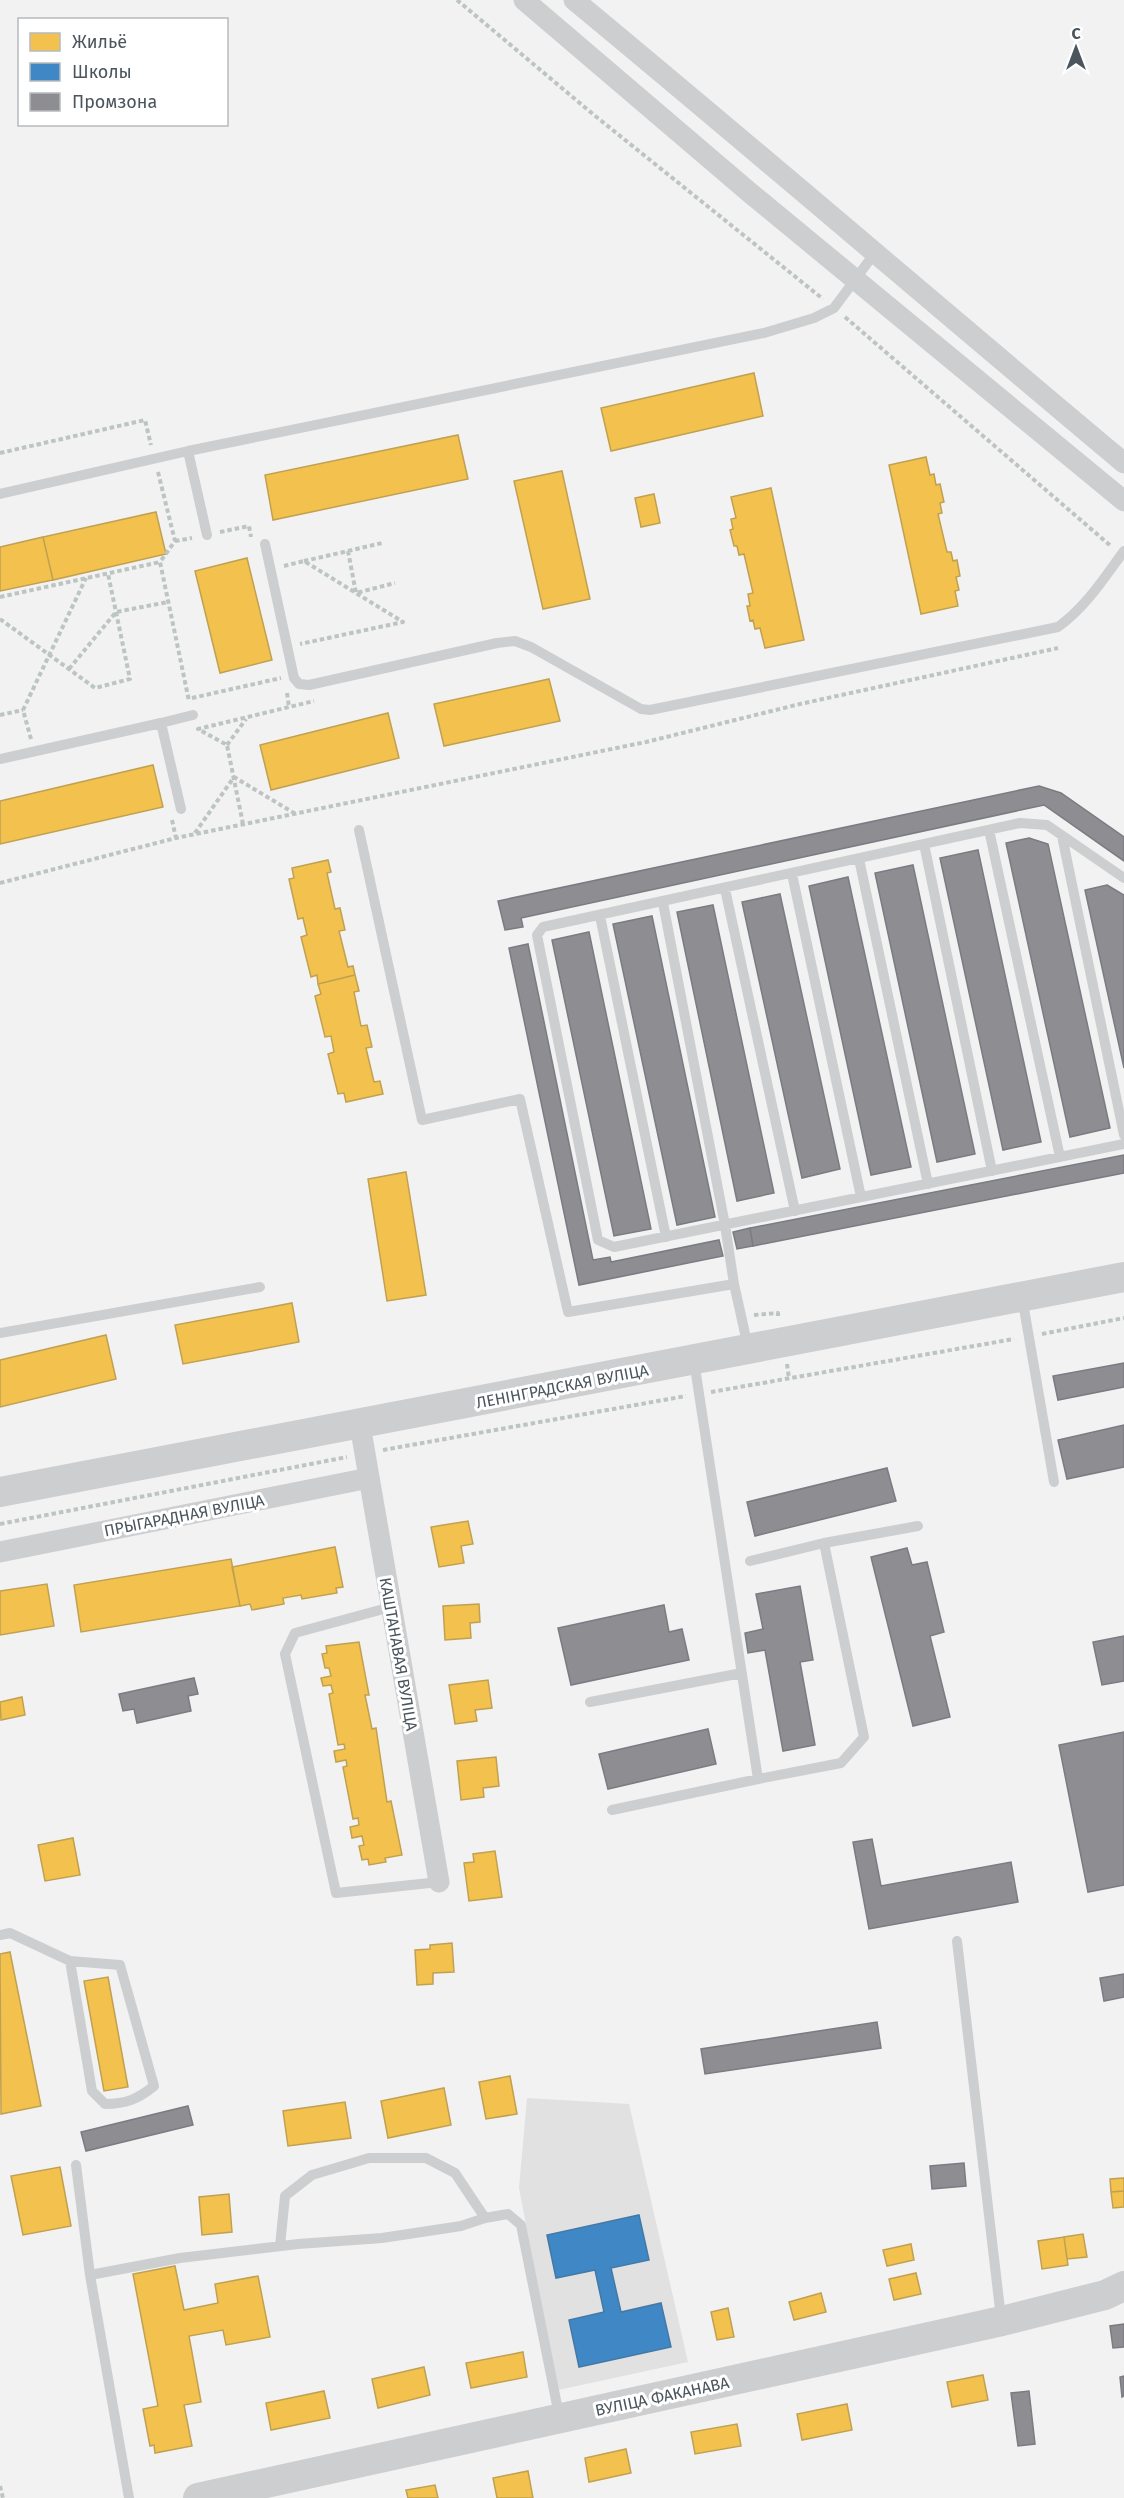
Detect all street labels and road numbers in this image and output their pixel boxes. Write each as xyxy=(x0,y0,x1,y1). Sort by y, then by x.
street label: ЛЕНІНГРАДСКАЯ ВУЛІЦА xyxy=(474,1360,651,1413)
street label: ПРЫГАРАДНАЯ ВУЛІЦА xyxy=(102,1490,267,1540)
street label: КАШТАНАВАЯ ВУЛІЦА xyxy=(376,1576,422,1733)
street label: ВУЛІЦА ФАКАНАВА xyxy=(593,2373,732,2420)

